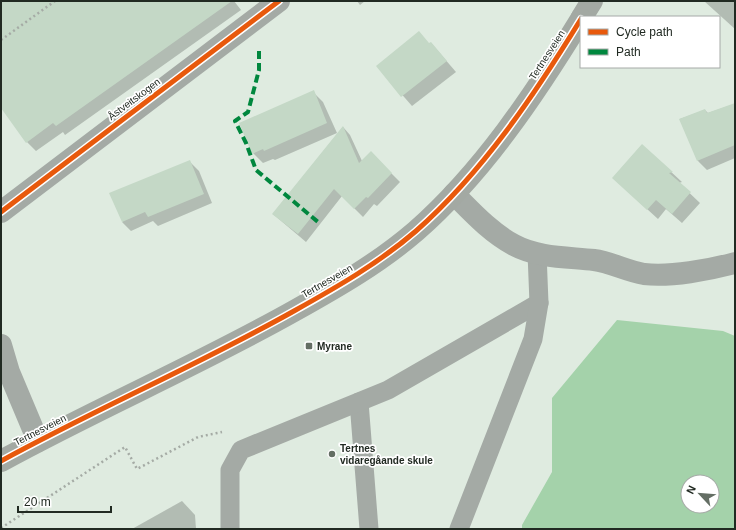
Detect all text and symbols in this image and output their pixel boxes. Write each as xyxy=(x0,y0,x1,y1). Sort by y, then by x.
legend xyxy=(580,16,720,68)
text: Cycle path xyxy=(616,25,673,39)
street label: Tertnesveien xyxy=(527,28,567,82)
text: Path xyxy=(616,45,641,59)
street label: Åstveitskogen xyxy=(105,75,162,122)
street label: Tertnesveien xyxy=(300,262,354,300)
marker: Myrane xyxy=(304,341,314,351)
place label: Myrane xyxy=(317,341,352,352)
street label: Tertnesveien xyxy=(12,412,68,448)
place label: Tertnes vidaregåande skule xyxy=(340,443,433,466)
marker: Tertnes vidaregåande skule xyxy=(327,449,337,459)
north arrow xyxy=(680,474,720,514)
text: N xyxy=(684,483,698,496)
scale bar xyxy=(18,488,111,514)
text: 20 m xyxy=(24,495,51,509)

